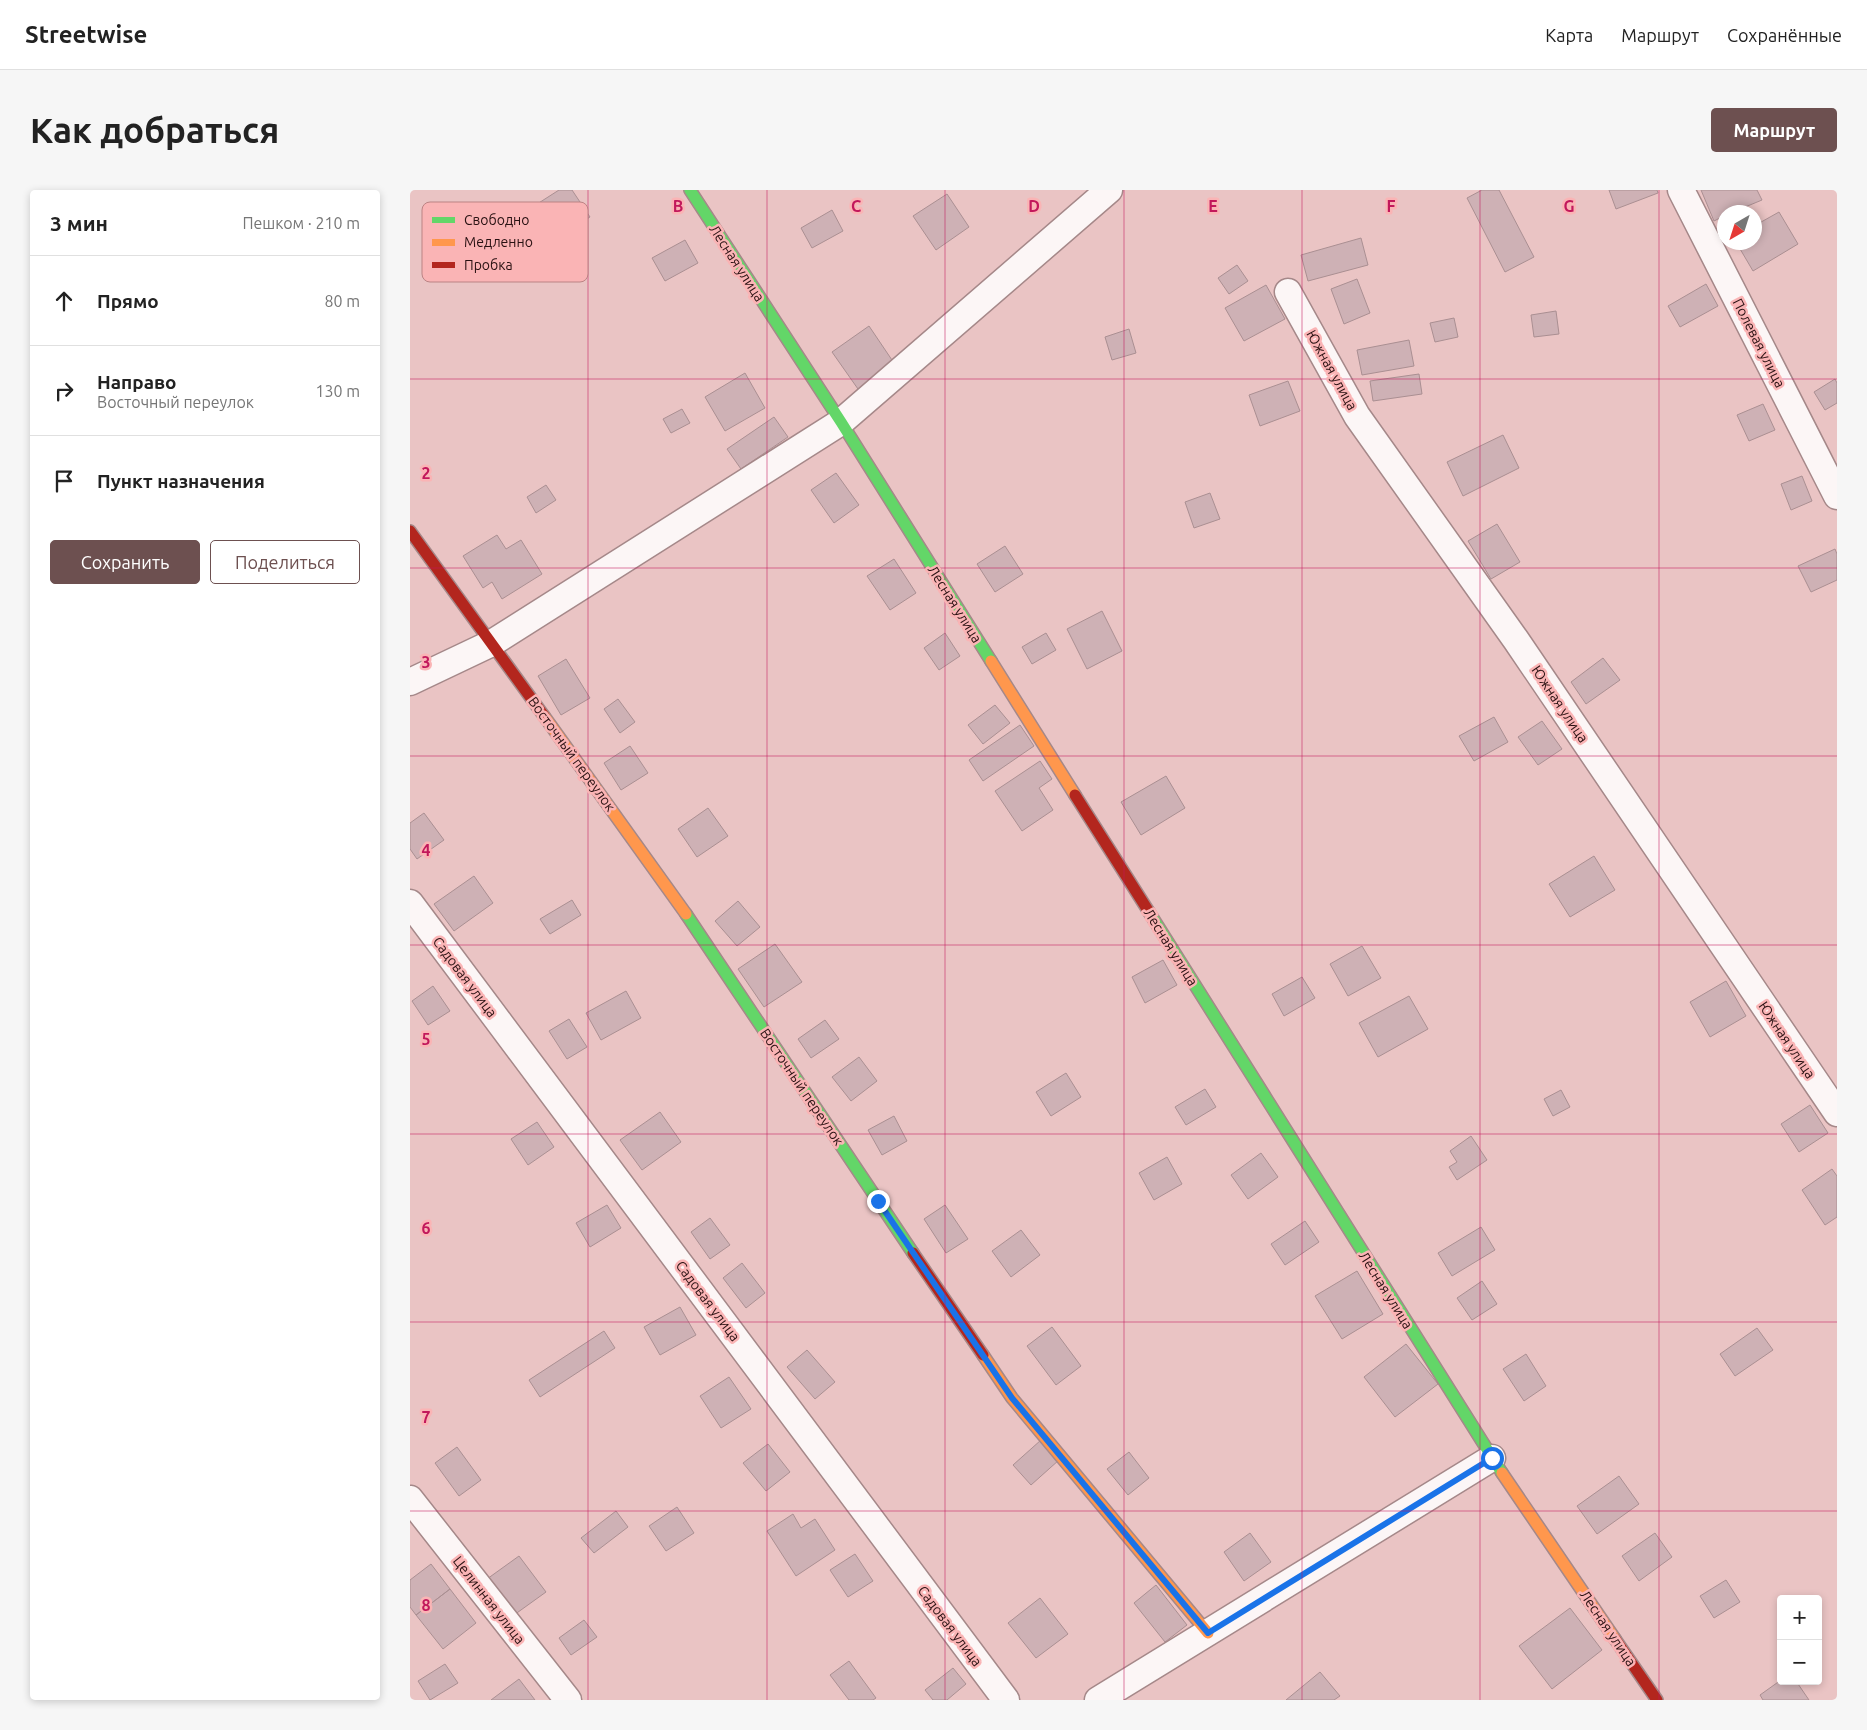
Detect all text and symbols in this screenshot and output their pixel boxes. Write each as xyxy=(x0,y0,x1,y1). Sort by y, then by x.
text: Streetwise xyxy=(25,21,147,48)
text: Карта xyxy=(1545,25,1593,45)
text: Маршрут xyxy=(1621,25,1699,45)
text: Сохранённые xyxy=(1727,25,1842,45)
button: Маршрут xyxy=(1711,108,1837,152)
text: Как добраться xyxy=(30,110,279,150)
text: B xyxy=(673,197,683,215)
text: C xyxy=(851,197,861,215)
text: D xyxy=(1028,197,1040,215)
text: E xyxy=(1208,197,1218,215)
text: F xyxy=(1387,197,1396,215)
text: G xyxy=(1563,197,1575,215)
legend xyxy=(422,202,588,282)
north arrow xyxy=(1717,205,1762,250)
text: 3 мин xyxy=(50,211,108,235)
text: Свободно xyxy=(464,212,529,228)
text: Пешком · 210 m xyxy=(242,214,360,232)
street label: Лесная улица xyxy=(706,222,768,304)
text: Медленно xyxy=(464,234,533,250)
text: Пробка xyxy=(464,257,513,273)
icon: ahead xyxy=(50,287,78,315)
text: Прямо xyxy=(97,290,159,312)
text: 80 m xyxy=(324,292,360,310)
street label: Полевая улица xyxy=(1730,296,1788,390)
street label: Южная улица xyxy=(1303,327,1361,413)
text: Направо xyxy=(97,371,177,393)
icon: right xyxy=(50,377,78,405)
text: 130 m xyxy=(315,382,360,400)
text: Восточный переулок xyxy=(97,393,254,411)
text: 2 xyxy=(421,464,431,482)
icon: arrive xyxy=(50,467,78,495)
text: Пункт назначения xyxy=(97,470,265,492)
button: Сохранить xyxy=(50,540,200,584)
button: Поделиться xyxy=(210,540,360,584)
street label: Лесная улица xyxy=(925,562,985,646)
text: 3 xyxy=(421,653,431,671)
street label: Южная улица xyxy=(1528,663,1592,745)
street label: Восточный переулок xyxy=(525,694,619,814)
text: 4 xyxy=(421,841,431,859)
street label: Лесная улица xyxy=(1141,905,1201,989)
street label: Садовая улица xyxy=(430,934,500,1020)
street label: Южная улица xyxy=(1755,999,1819,1081)
street label: Восточный переулок xyxy=(757,1026,847,1148)
text: 5 xyxy=(421,1030,431,1048)
route end xyxy=(867,1190,890,1213)
text: 6 xyxy=(421,1219,431,1237)
street label: Лесная улица xyxy=(1356,1248,1416,1332)
street label: Садовая улица xyxy=(673,1258,743,1344)
text: 7 xyxy=(421,1408,431,1426)
route start xyxy=(1481,1447,1504,1470)
street label: Целинная улица xyxy=(450,1553,528,1647)
street label: Садовая улица xyxy=(915,1583,985,1669)
street label: Лесная улица xyxy=(1577,1587,1639,1669)
map controls xyxy=(1777,1595,1822,1685)
button: + xyxy=(1777,1595,1822,1640)
text: 8 xyxy=(421,1596,431,1614)
button: − xyxy=(1777,1640,1822,1685)

